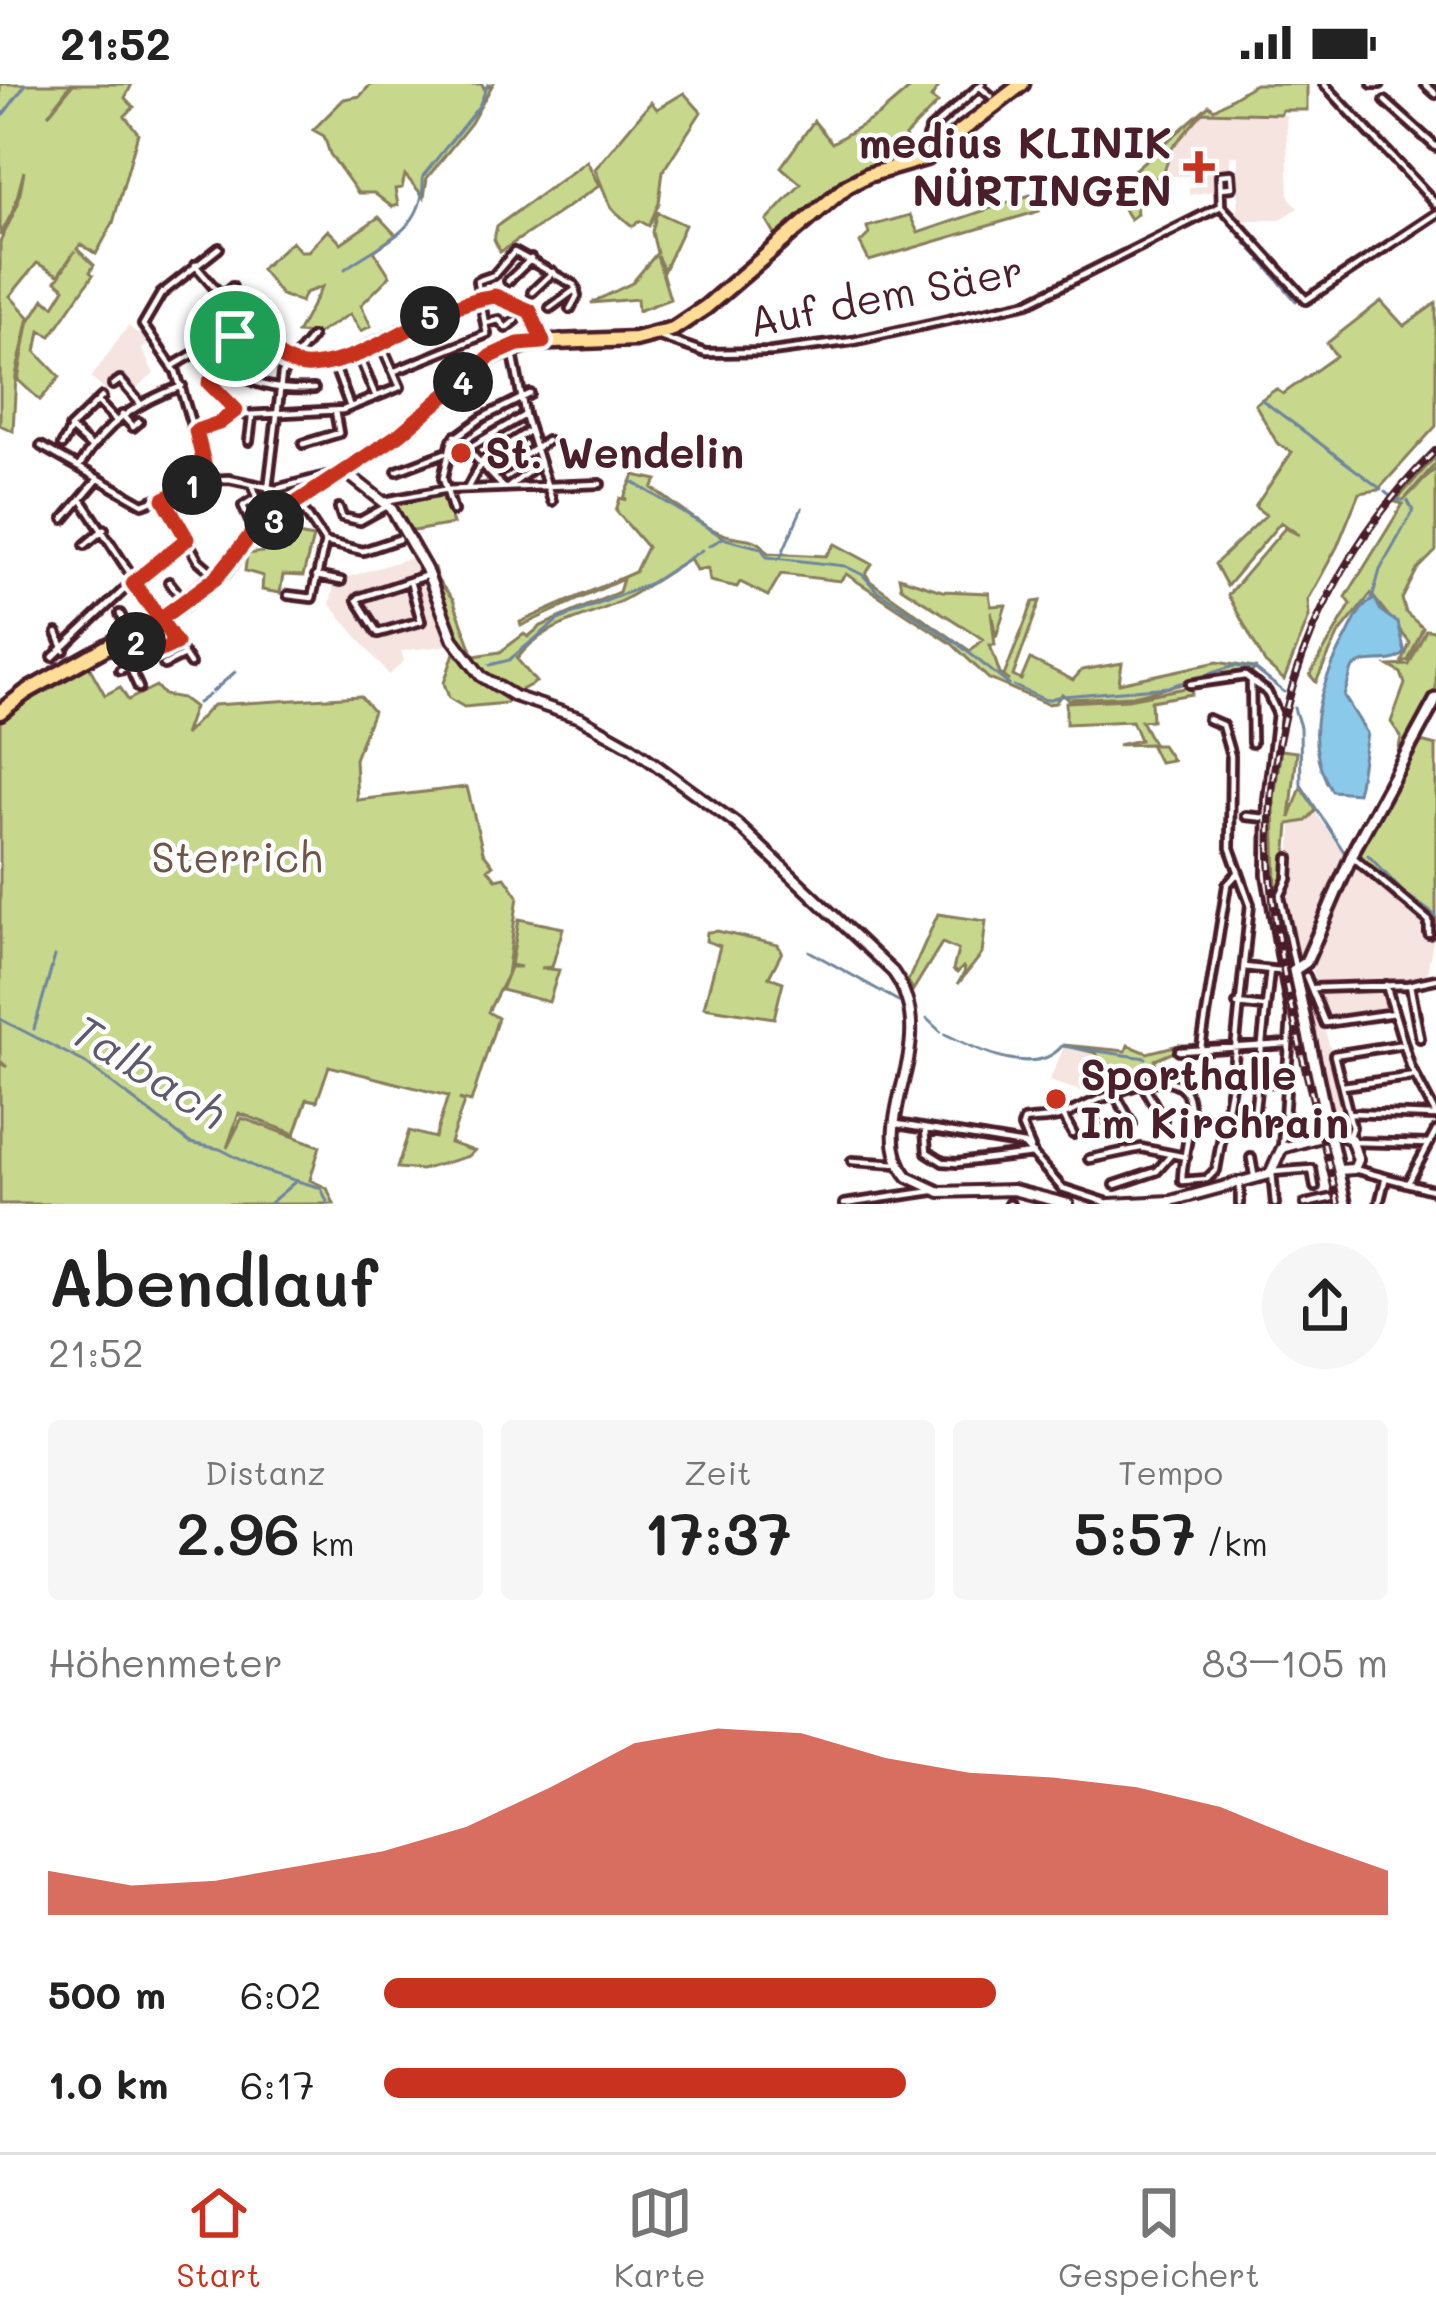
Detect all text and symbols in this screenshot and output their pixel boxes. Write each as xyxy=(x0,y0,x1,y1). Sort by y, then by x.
text: 21:52 xyxy=(60,13,171,71)
place label: medius KLINIK NÜRTINGEN xyxy=(858,114,1172,217)
marker: medius KLINIK NÜRTINGEN xyxy=(1183,151,1215,183)
street label: Auf dem Säer xyxy=(744,241,1028,348)
pin xyxy=(184,285,286,387)
pin: 5 xyxy=(400,286,460,346)
text: 5 xyxy=(420,294,440,337)
icon: arrive xyxy=(202,303,268,369)
pin: 4 xyxy=(433,352,493,412)
text: 4 xyxy=(453,360,473,403)
place label: St. Wendelin xyxy=(485,424,744,479)
marker: St. Wendelin xyxy=(448,440,474,466)
pin: 1 xyxy=(162,455,222,515)
text: 1 xyxy=(185,463,199,506)
pin: 3 xyxy=(244,490,304,550)
text: 3 xyxy=(264,498,284,541)
pin: 2 xyxy=(106,612,166,672)
text: 2 xyxy=(127,620,145,663)
park label: Sterrich xyxy=(151,829,323,884)
water label: Talbach xyxy=(61,1000,239,1141)
place label: Sporthalle Im Kirchrain xyxy=(1080,1046,1349,1149)
marker: Sporthalle Im Kirchrain xyxy=(1043,1086,1069,1112)
text: Abendlauf xyxy=(48,1238,378,1324)
button: share xyxy=(1262,1243,1388,1369)
text: 21:52 xyxy=(48,1326,144,1377)
text: Distanz xyxy=(205,1450,326,1493)
text: Zeit xyxy=(684,1450,752,1493)
text: Tempo xyxy=(1118,1450,1223,1493)
text: 2.96 xyxy=(176,1493,300,1571)
text: 17:37 xyxy=(644,1493,792,1571)
text: 5:57 xyxy=(1074,1493,1196,1571)
text: km xyxy=(300,1521,354,1564)
text: /km xyxy=(1196,1521,1268,1564)
text: Höhenmeter xyxy=(48,1636,283,1687)
text: 83–105 m xyxy=(1202,1636,1388,1687)
text: 500 m xyxy=(48,1968,166,2019)
text: 6:02 xyxy=(240,1968,321,2019)
text: 1.0 km xyxy=(48,2058,168,2109)
text: 6:17 xyxy=(240,2058,315,2109)
tab: Start xyxy=(176,2180,261,2295)
tab: Karte xyxy=(614,2180,706,2295)
tab: Gespeichert xyxy=(1058,2180,1260,2295)

